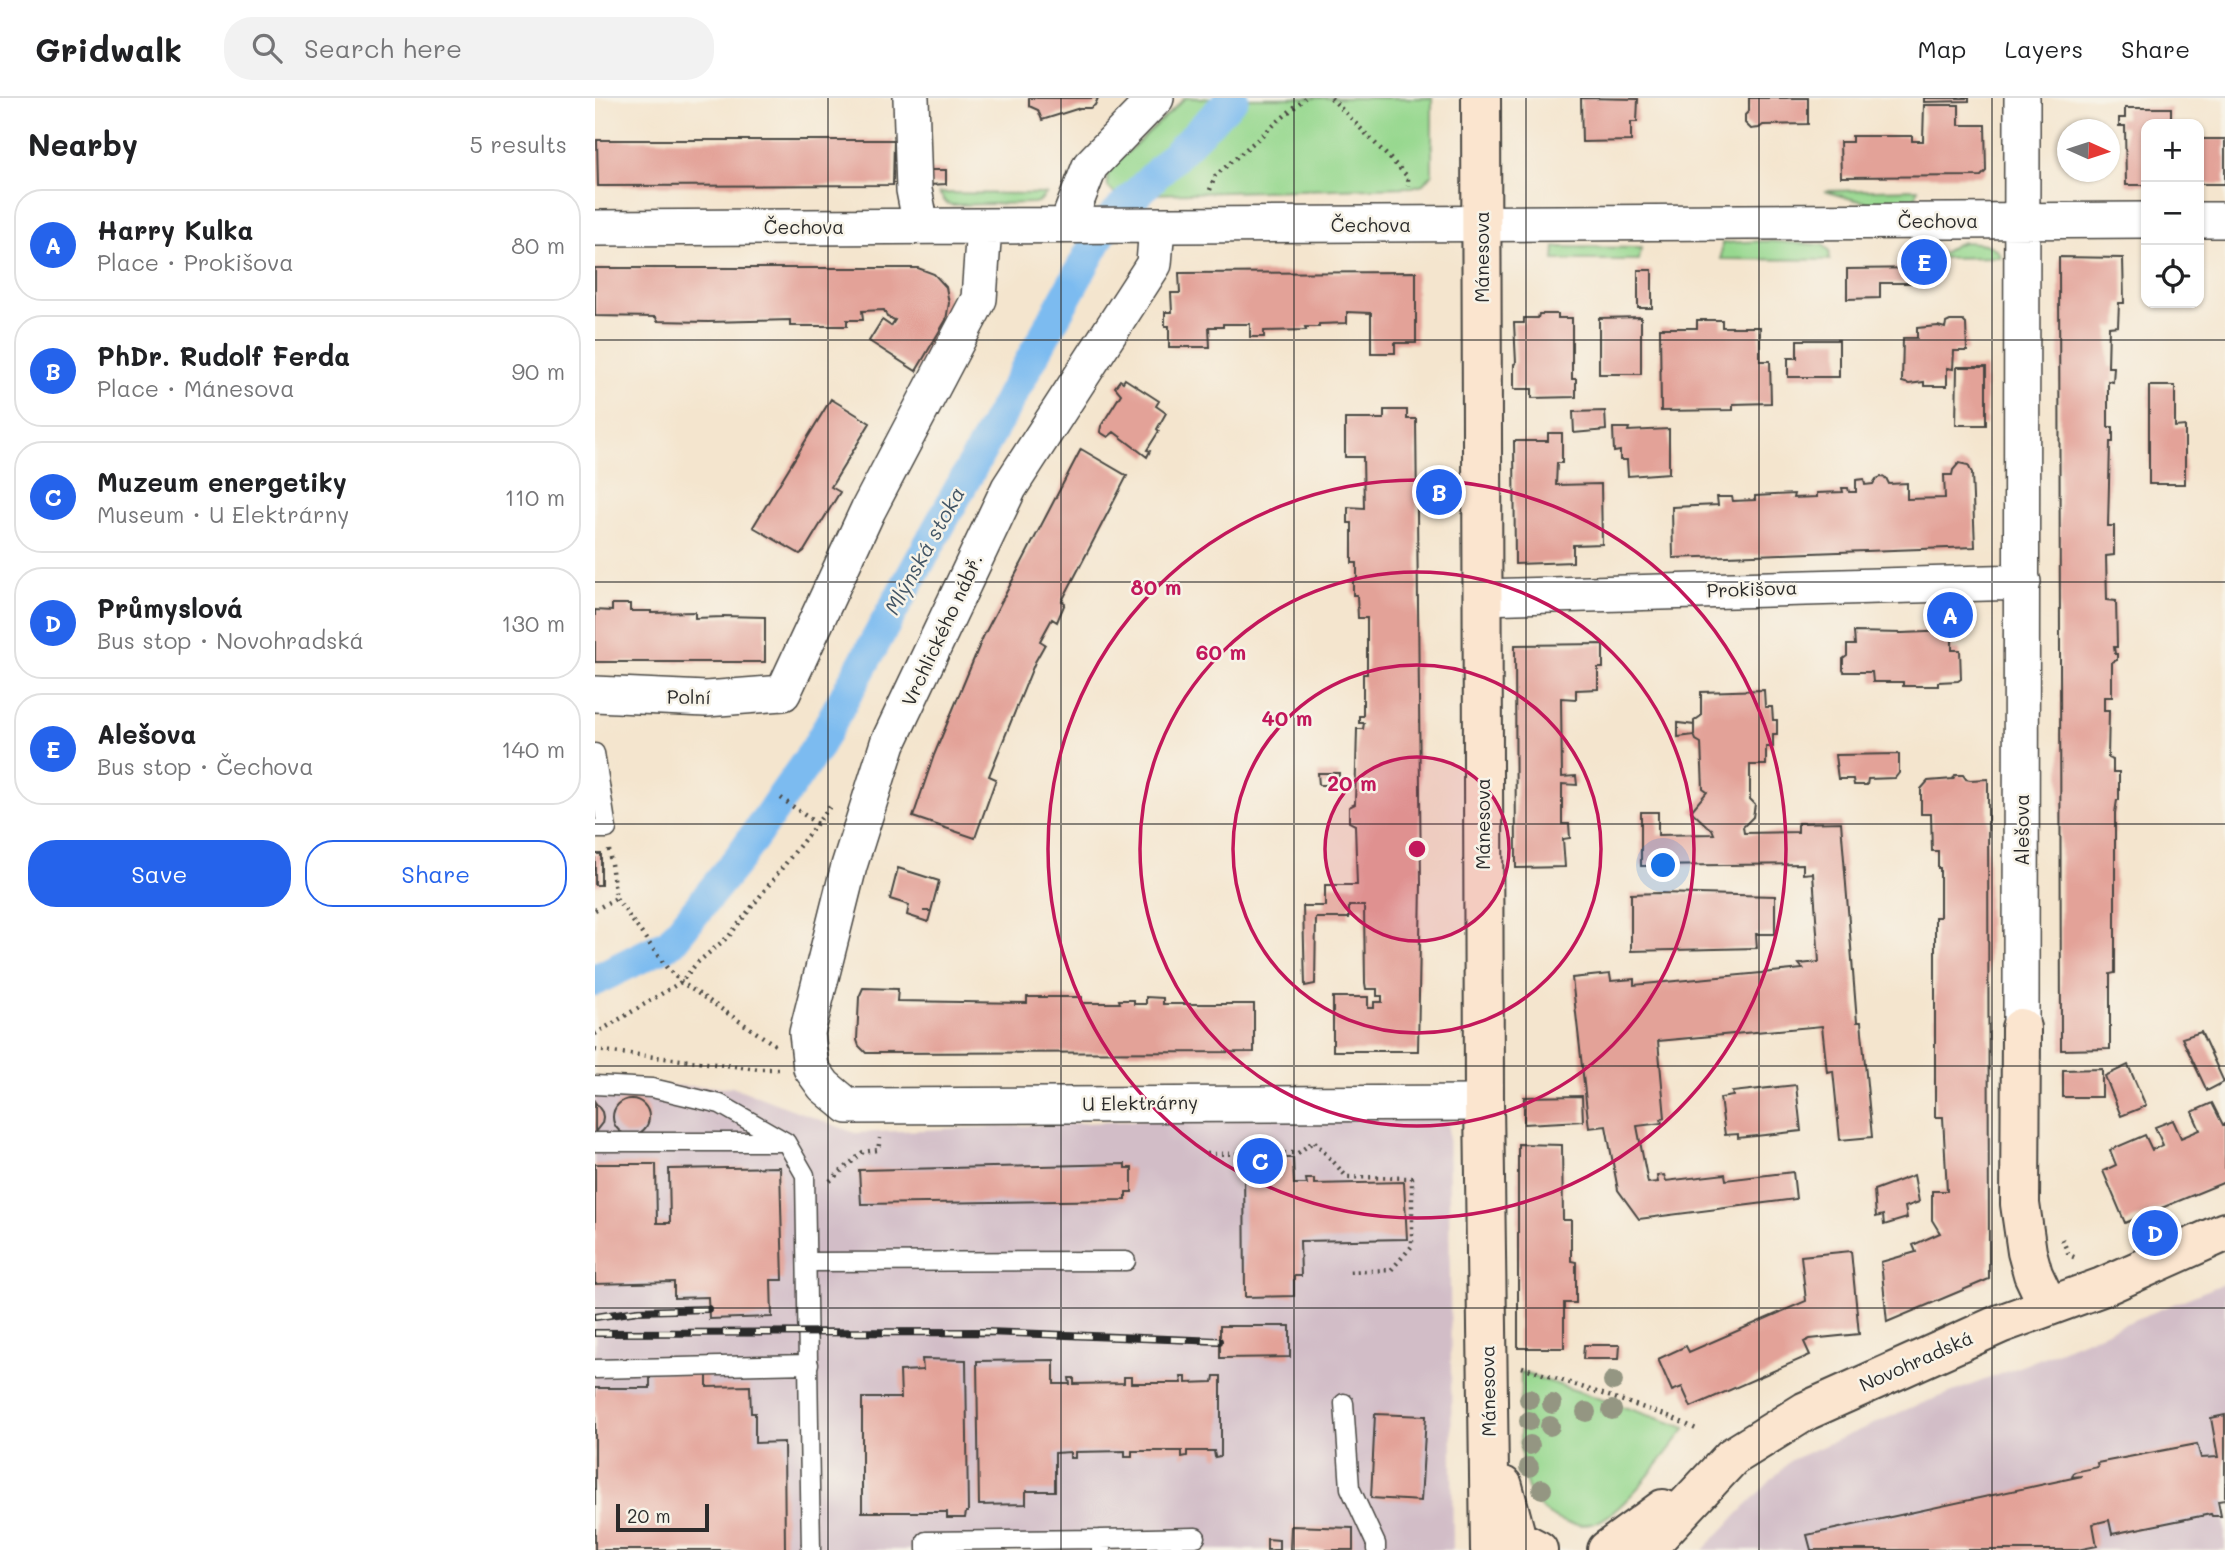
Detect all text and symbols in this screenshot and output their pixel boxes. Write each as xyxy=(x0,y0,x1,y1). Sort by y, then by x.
search box xyxy=(224,17,714,80)
text: Gridwalk xyxy=(35,27,182,70)
icon: search xyxy=(248,29,286,67)
text: Search here xyxy=(304,31,462,65)
text: Map xyxy=(1918,33,1966,64)
text: Layers xyxy=(2004,33,2083,64)
text: Share xyxy=(2121,33,2190,64)
north arrow xyxy=(2057,119,2120,182)
map controls xyxy=(2141,119,2204,308)
button: + xyxy=(2141,119,2204,182)
text: Nearby xyxy=(28,124,138,164)
text: 5 results xyxy=(470,129,567,159)
button: − xyxy=(2141,182,2204,245)
street label: Čechova xyxy=(1898,208,1978,233)
street label: Mánesova xyxy=(1469,211,1494,303)
street label: Čechova xyxy=(1331,212,1411,237)
text: Harry Kulka xyxy=(97,213,253,247)
street label: Čechova xyxy=(764,214,844,239)
text: A xyxy=(45,230,61,260)
text: 80 m xyxy=(511,230,565,260)
pin: E xyxy=(1901,236,1947,288)
button: locate xyxy=(2141,245,2204,308)
text: Place · Prokišova xyxy=(97,247,293,277)
text: PhDr. Rudolf Ferda xyxy=(97,339,350,373)
text: B xyxy=(45,356,61,386)
text: 90 m xyxy=(512,356,565,386)
text: Place · Mánesova xyxy=(97,373,295,403)
text: Muzeum energetiky xyxy=(97,465,347,499)
pin: B xyxy=(1416,466,1462,518)
text: C xyxy=(44,482,62,512)
text: 110 m xyxy=(505,482,565,512)
water label: Mlýnská stoka xyxy=(877,482,970,619)
text: Museum · U Elektrárny xyxy=(97,499,349,529)
street label: Vrchlického nábř. xyxy=(895,550,988,710)
text: 80 m xyxy=(1131,573,1181,600)
street label: Prokišova xyxy=(1706,574,1798,603)
pin: A xyxy=(1927,589,1973,641)
text: Průmyslová xyxy=(97,591,243,625)
text: D xyxy=(45,608,61,638)
text: 130 m xyxy=(501,608,565,638)
text: Bus stop · Novohradská xyxy=(97,625,364,655)
text: 60 m xyxy=(1196,638,1246,665)
street label: Polní xyxy=(667,684,711,709)
text: 40 m xyxy=(1261,704,1313,731)
text: Alešova xyxy=(97,717,197,751)
text: E xyxy=(46,734,60,764)
text: 140 m xyxy=(501,734,565,764)
text: Bus stop · Čechova xyxy=(97,751,314,781)
text: 20 m xyxy=(1327,769,1377,796)
street label: Mánesova xyxy=(1470,778,1495,870)
street label: Alešova xyxy=(2009,794,2034,866)
centre of rings xyxy=(1405,837,1429,861)
button: Save xyxy=(28,840,291,907)
button: Share xyxy=(305,840,567,907)
your location xyxy=(1646,848,1680,882)
street label: U Elektrárny xyxy=(1082,1089,1198,1116)
pin: C xyxy=(1237,1135,1283,1187)
pin: D xyxy=(2132,1207,2178,1259)
street label: Novohradská xyxy=(1855,1324,1977,1397)
street label: Mánesova xyxy=(1474,1345,1501,1437)
scale bar xyxy=(616,1501,709,1533)
text: 20 m xyxy=(627,1503,671,1528)

